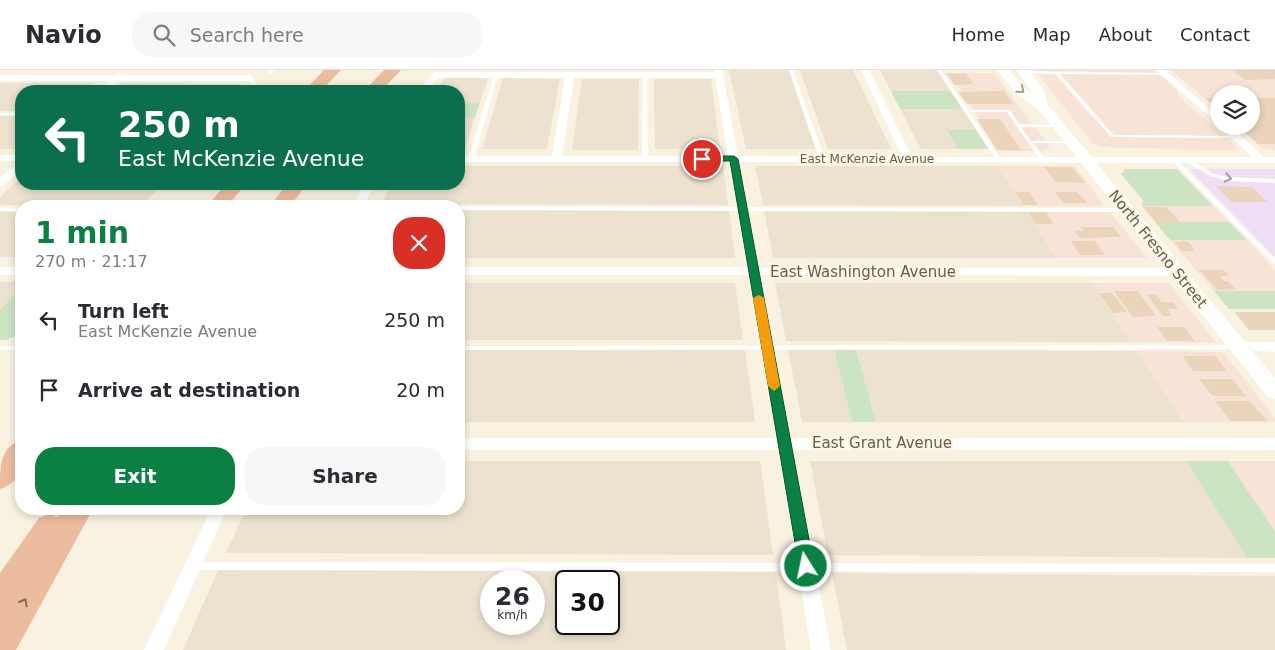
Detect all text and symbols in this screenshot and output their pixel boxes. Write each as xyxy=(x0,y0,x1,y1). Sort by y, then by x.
search box xyxy=(132,12,482,57)
text: Navio xyxy=(25,21,102,49)
icon: search xyxy=(150,21,178,49)
text: Search here xyxy=(190,24,304,46)
text: Home xyxy=(952,24,1005,45)
text: Map xyxy=(1033,24,1071,45)
text: About xyxy=(1099,24,1152,45)
text: Contact xyxy=(1180,24,1250,45)
one-way arrow xyxy=(1015,84,1024,93)
map controls xyxy=(1210,85,1260,135)
button: layers xyxy=(1210,85,1260,135)
icon: left xyxy=(35,105,100,170)
text: 250 m xyxy=(118,105,240,145)
pin xyxy=(681,138,723,180)
icon: arrive xyxy=(688,145,716,173)
text: East McKenzie Avenue xyxy=(118,146,364,171)
street label: East McKenzie Avenue xyxy=(800,152,934,166)
one-way arrow xyxy=(1224,173,1233,183)
street label: North Fresno Street xyxy=(1105,187,1211,312)
text: 1 min xyxy=(35,215,129,250)
button: close xyxy=(393,217,445,269)
text: 270 m · 21:17 xyxy=(35,252,148,271)
street label: East Washington Avenue xyxy=(770,263,956,281)
text: Turn left xyxy=(78,300,169,322)
icon: left xyxy=(35,306,63,334)
text: 250 m xyxy=(384,309,445,331)
text: East McKenzie Avenue xyxy=(78,322,257,341)
icon: arrive xyxy=(35,376,63,404)
text: Arrive at destination xyxy=(78,379,300,401)
text: 20 m xyxy=(396,379,445,401)
street label: East Grant Avenue xyxy=(812,434,952,452)
button: Exit xyxy=(35,447,235,505)
button: Share xyxy=(245,447,445,505)
position arrow xyxy=(779,539,831,591)
speed limit sign: 30 xyxy=(555,570,620,635)
text: 26 xyxy=(495,582,530,611)
one-way arrow xyxy=(18,598,28,607)
text: km/h xyxy=(497,608,528,622)

